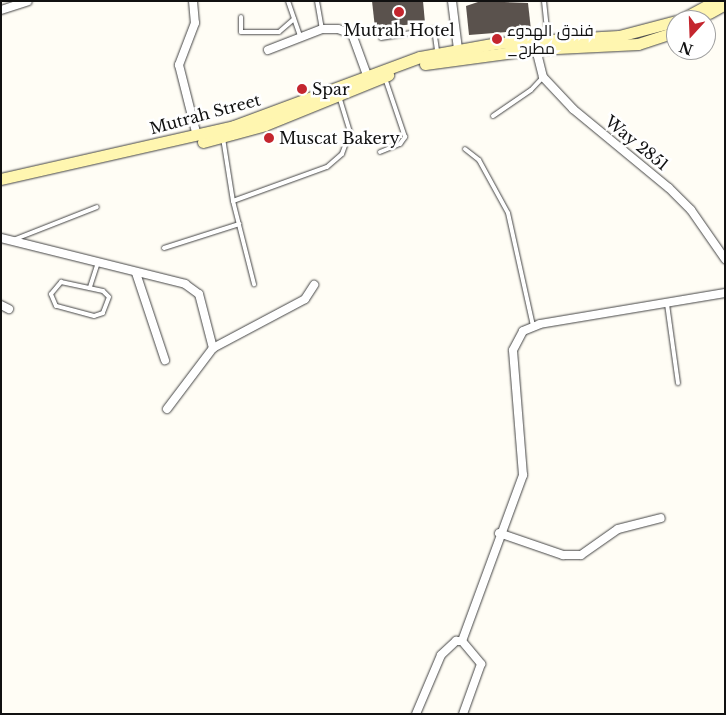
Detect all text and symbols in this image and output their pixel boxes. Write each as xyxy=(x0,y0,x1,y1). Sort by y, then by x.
marker: Mutrah Hotel xyxy=(393,6,405,18)
north arrow xyxy=(666,10,716,60)
place label: Mutrah Hotel xyxy=(343,20,455,40)
place label: فندق الهدوء _مطرح xyxy=(507,20,594,58)
marker: فندق الهدوء _مطرح xyxy=(491,33,503,45)
text: N xyxy=(677,37,695,59)
place label: Spar xyxy=(312,79,350,99)
marker: Spar xyxy=(296,83,308,95)
street label: Mutrah Street xyxy=(147,90,263,138)
street label: Way 2851 xyxy=(601,111,673,175)
place label: Muscat Bakery xyxy=(279,128,400,148)
marker: Muscat Bakery xyxy=(263,132,275,144)

